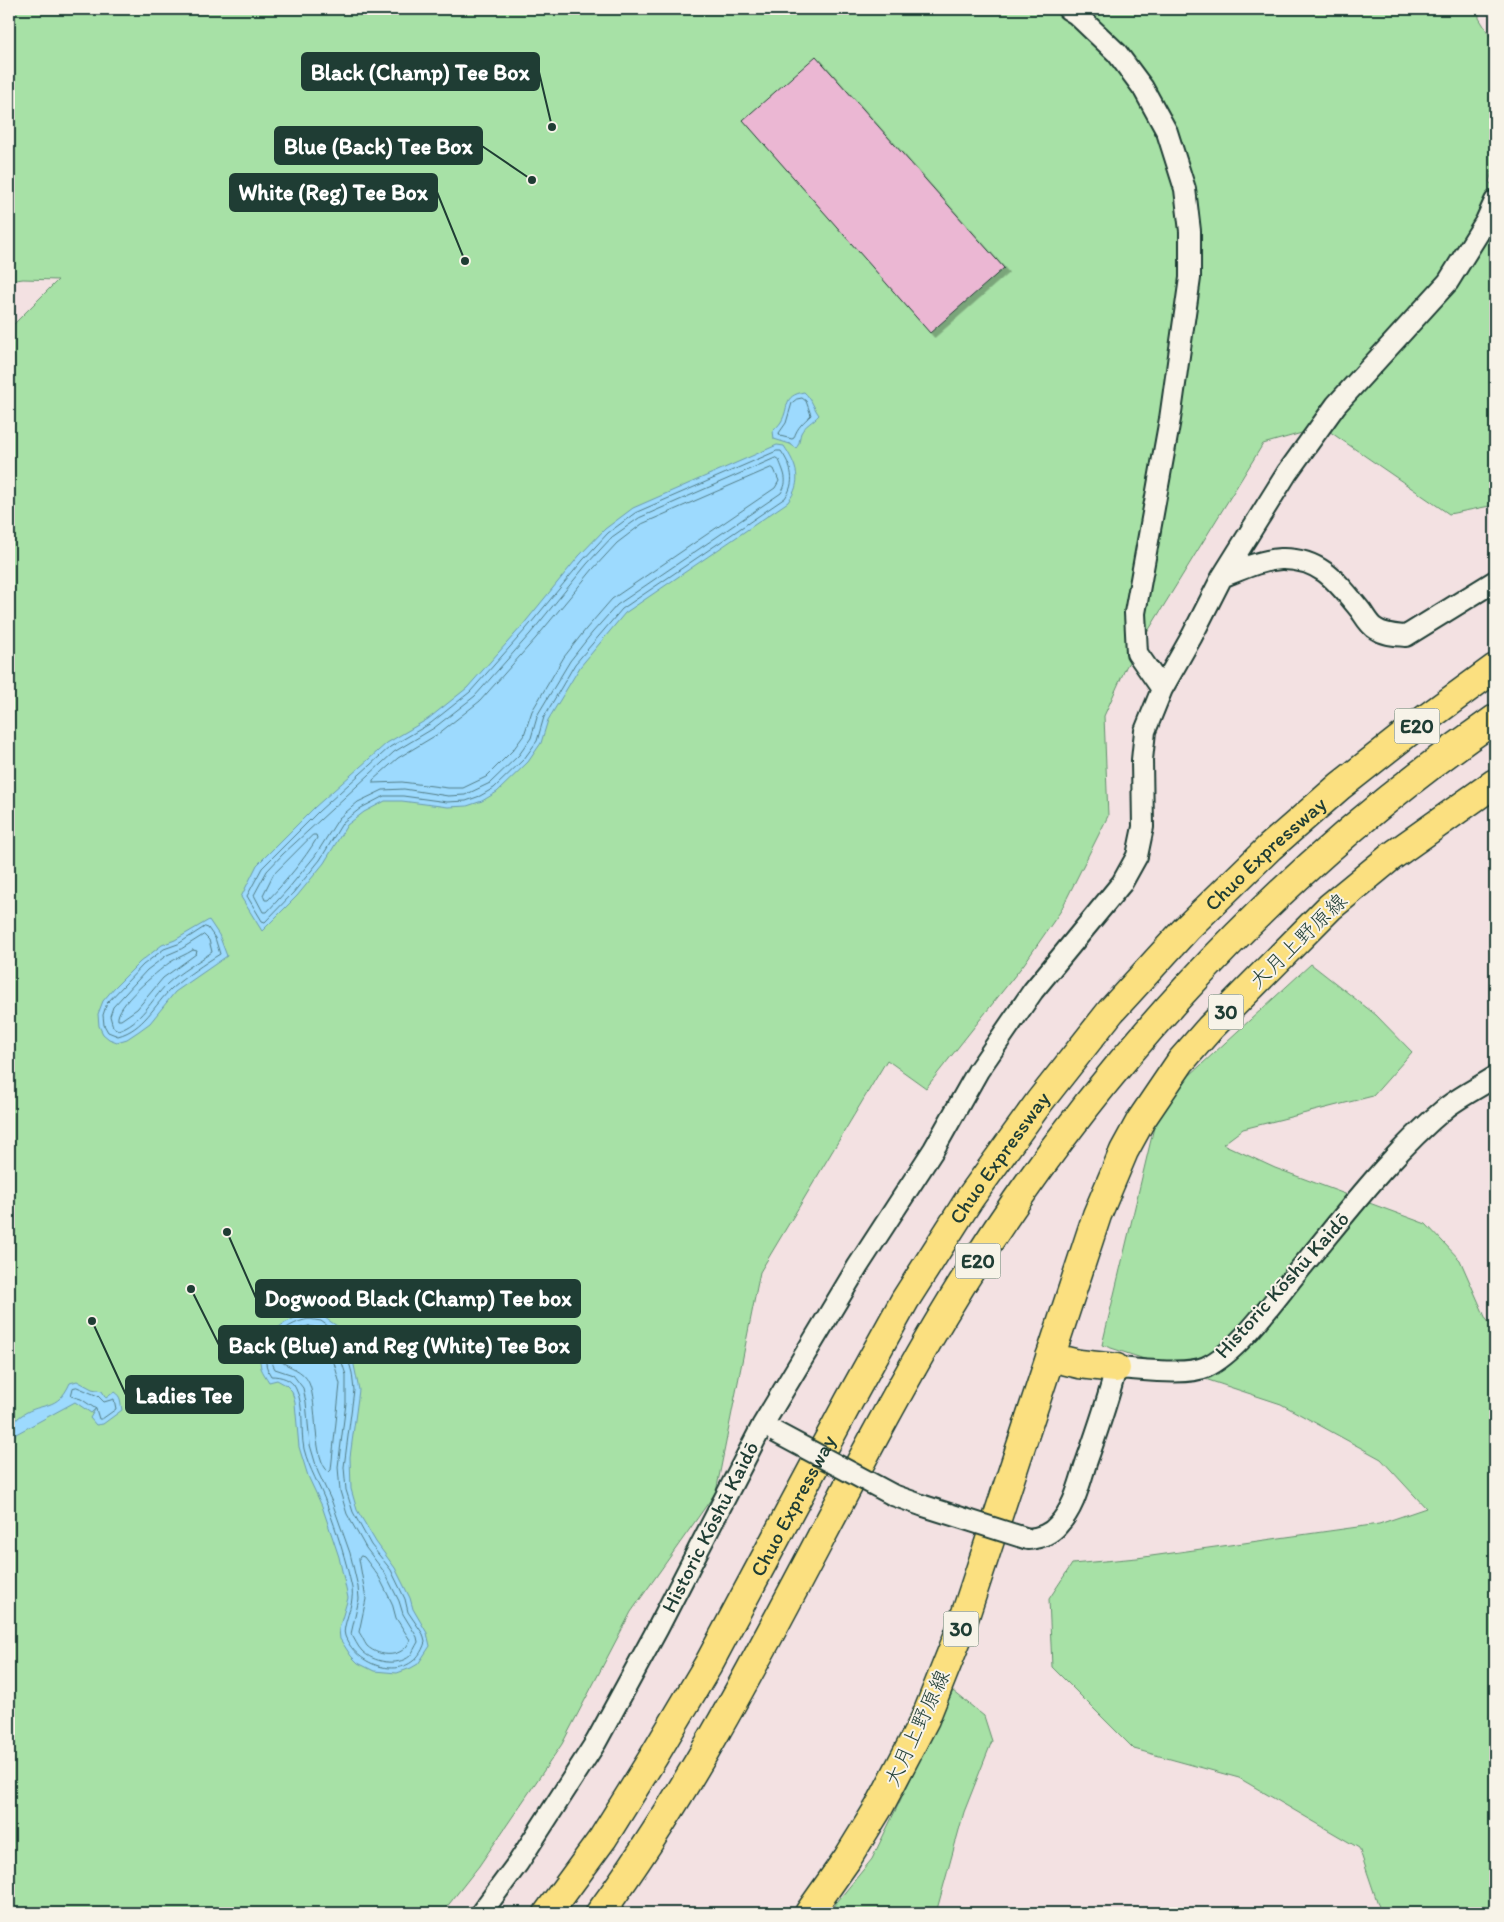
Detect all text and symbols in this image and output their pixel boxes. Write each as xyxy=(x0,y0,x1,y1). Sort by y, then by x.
callout: Black (Champ) Tee Box xyxy=(302,53,539,90)
text: Black (Champ) Tee Box xyxy=(311,59,530,86)
callout: Blue (Back) Tee Box xyxy=(275,127,482,164)
text: Blue (Back) Tee Box xyxy=(284,133,473,160)
callout: White (Reg) Tee Box xyxy=(230,174,437,211)
text: White (Reg) Tee Box xyxy=(238,179,429,206)
road number: E20 xyxy=(1394,708,1440,744)
street label: Chuo Expressway xyxy=(1199,791,1331,916)
street label: 大月上野原線 xyxy=(1244,888,1352,993)
road number: 30 xyxy=(1208,994,1244,1030)
street label: Chuo Expressway xyxy=(944,1086,1055,1228)
street label: Historic Kōshū Kaidō xyxy=(1209,1206,1354,1363)
road number: E20 xyxy=(956,1244,1000,1278)
callout: Dogwood Black (Champ) Tee box xyxy=(256,1280,580,1317)
text: Dogwood Black (Champ) Tee box xyxy=(264,1285,572,1312)
callout: Back (Blue) and Reg (White) Tee Box xyxy=(219,1326,580,1363)
text: Back (Blue) and Reg (White) Tee Box xyxy=(228,1332,571,1359)
callout: Ladies Tee xyxy=(126,1376,243,1413)
text: Ladies Tee xyxy=(136,1382,232,1409)
street label: Chuo Expressway xyxy=(745,1430,841,1580)
street label: Historic Kōshū Kaidō xyxy=(656,1437,764,1617)
road number: 30 xyxy=(944,1612,978,1646)
street label: 大月上野原線 xyxy=(879,1665,955,1790)

